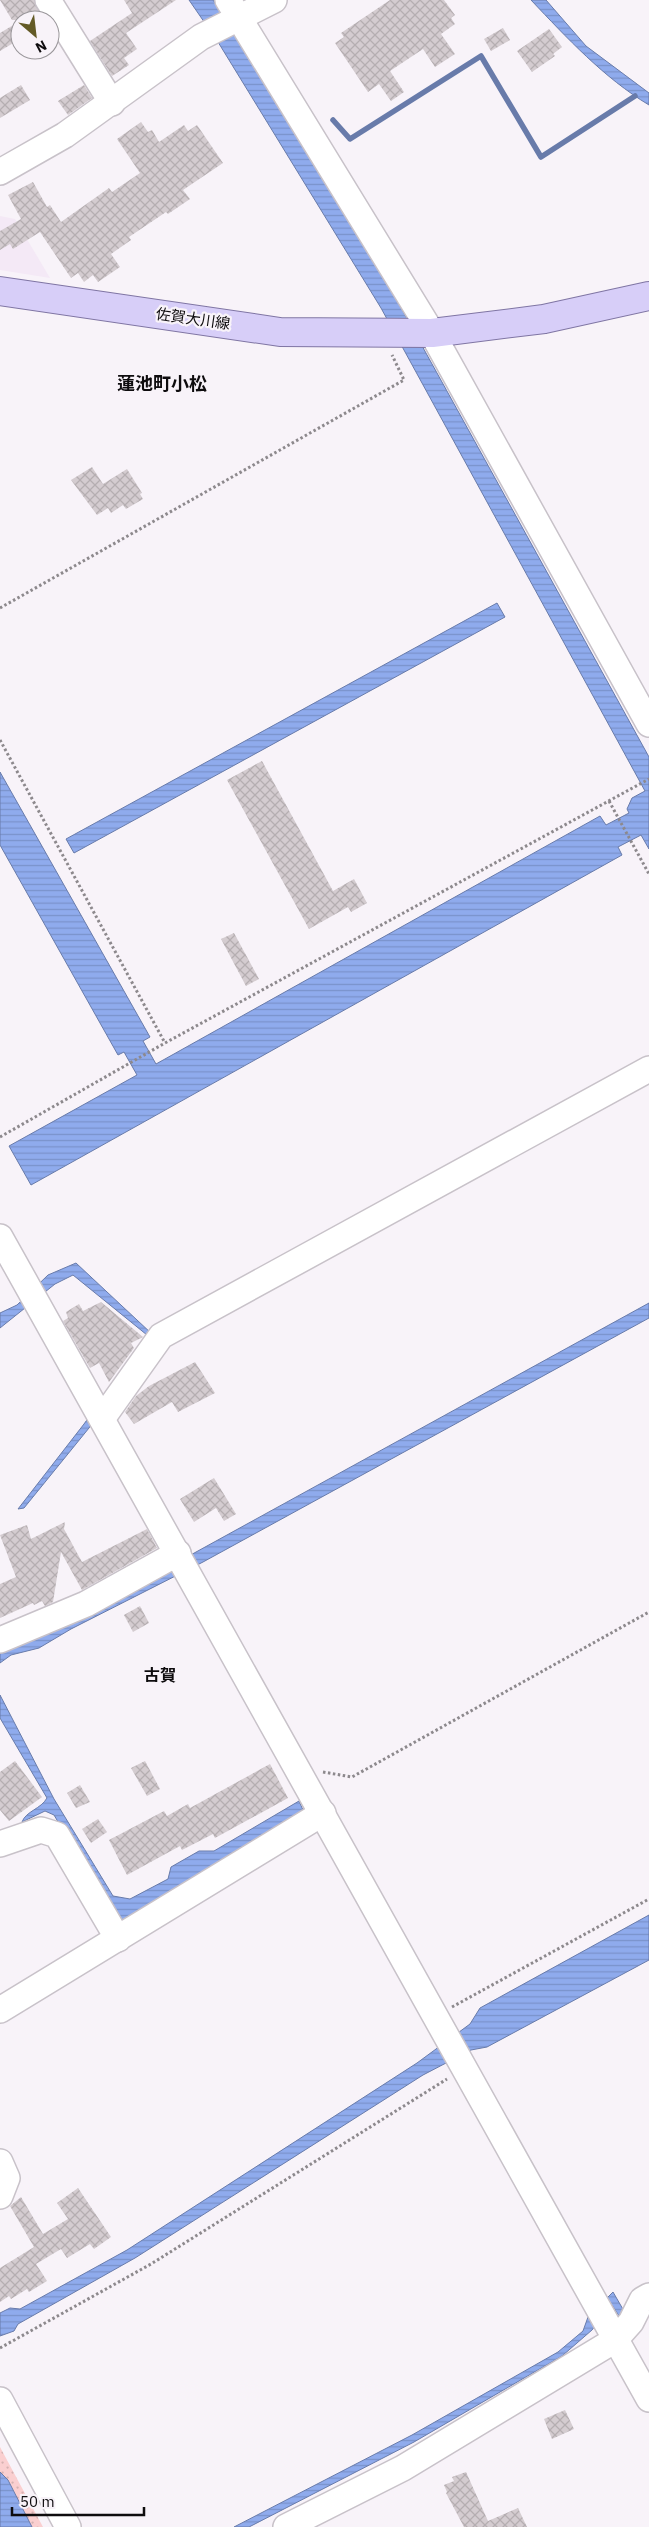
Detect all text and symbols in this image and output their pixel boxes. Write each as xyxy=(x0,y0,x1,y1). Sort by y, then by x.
north arrow xyxy=(10,10,60,60)
text: N xyxy=(32,36,50,57)
street label: 佐賀大川線 xyxy=(155,304,232,333)
district label: 蓮池町小松 xyxy=(117,372,207,395)
district label: 古賀 xyxy=(144,1665,176,1685)
scale bar xyxy=(12,2484,145,2516)
text: 50 m xyxy=(20,2492,55,2511)

